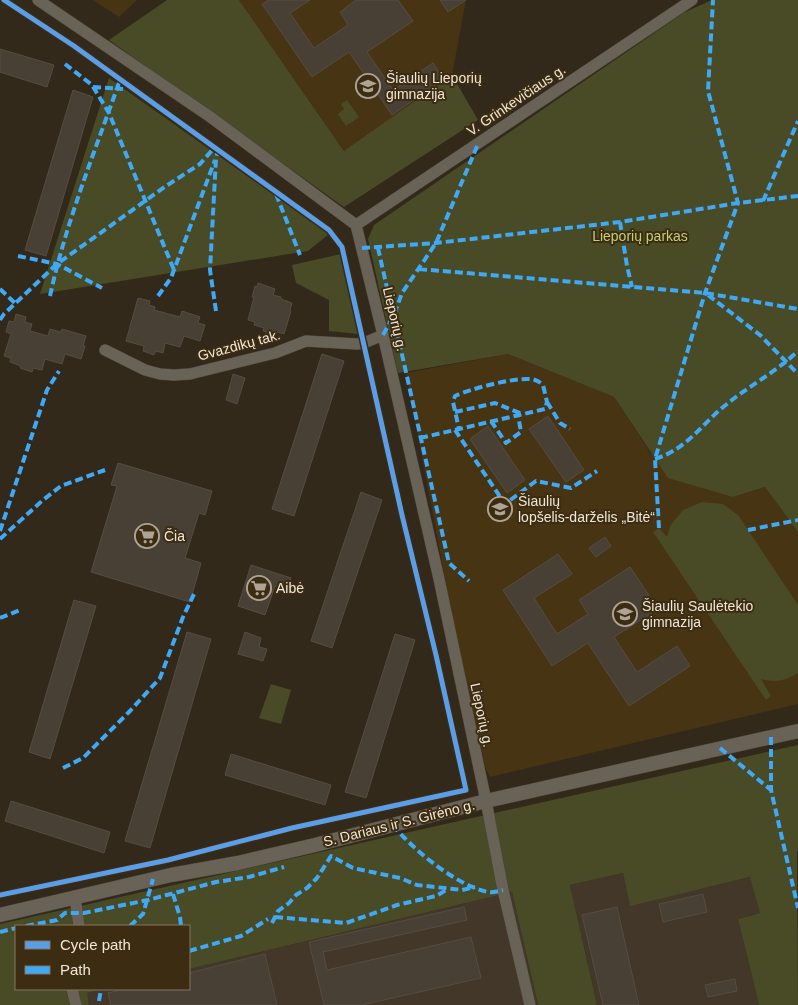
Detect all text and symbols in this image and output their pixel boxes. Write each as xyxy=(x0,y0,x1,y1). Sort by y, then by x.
street label: V. Grinkevičiaus g. xyxy=(464,61,568,139)
place label: Šiaulių Lieporių gimnazija xyxy=(386,70,482,102)
school or university icon: Šiaulių Lieporių gimnazija xyxy=(355,73,381,99)
park label: Lieporių parkas xyxy=(592,228,688,244)
street label: Lieporių g. xyxy=(380,285,410,353)
street label: Gvazdikų tak. xyxy=(196,326,282,364)
place label: Šiaulių lopšelis-darželis „Bitė“ xyxy=(518,493,655,525)
school or university icon: Šiaulių lopšelis-darželis „Bitė“ xyxy=(487,496,513,522)
supermarket icon: Čia xyxy=(134,523,160,549)
place label: Čia xyxy=(164,528,185,544)
supermarket icon: Aibė xyxy=(246,575,272,601)
place label: Aibė xyxy=(276,580,304,596)
place label: Šiaulių Saulėtekio gimnazija xyxy=(642,598,754,630)
school or university icon: Šiaulių Saulėtekio gimnazija xyxy=(612,601,638,627)
street label: Lieporių g. xyxy=(467,681,497,749)
street label: S. Dariaus ir S. Girėno g. xyxy=(322,796,476,850)
legend xyxy=(15,925,190,990)
text: Cycle path xyxy=(60,936,131,953)
text: Path xyxy=(60,961,91,978)

